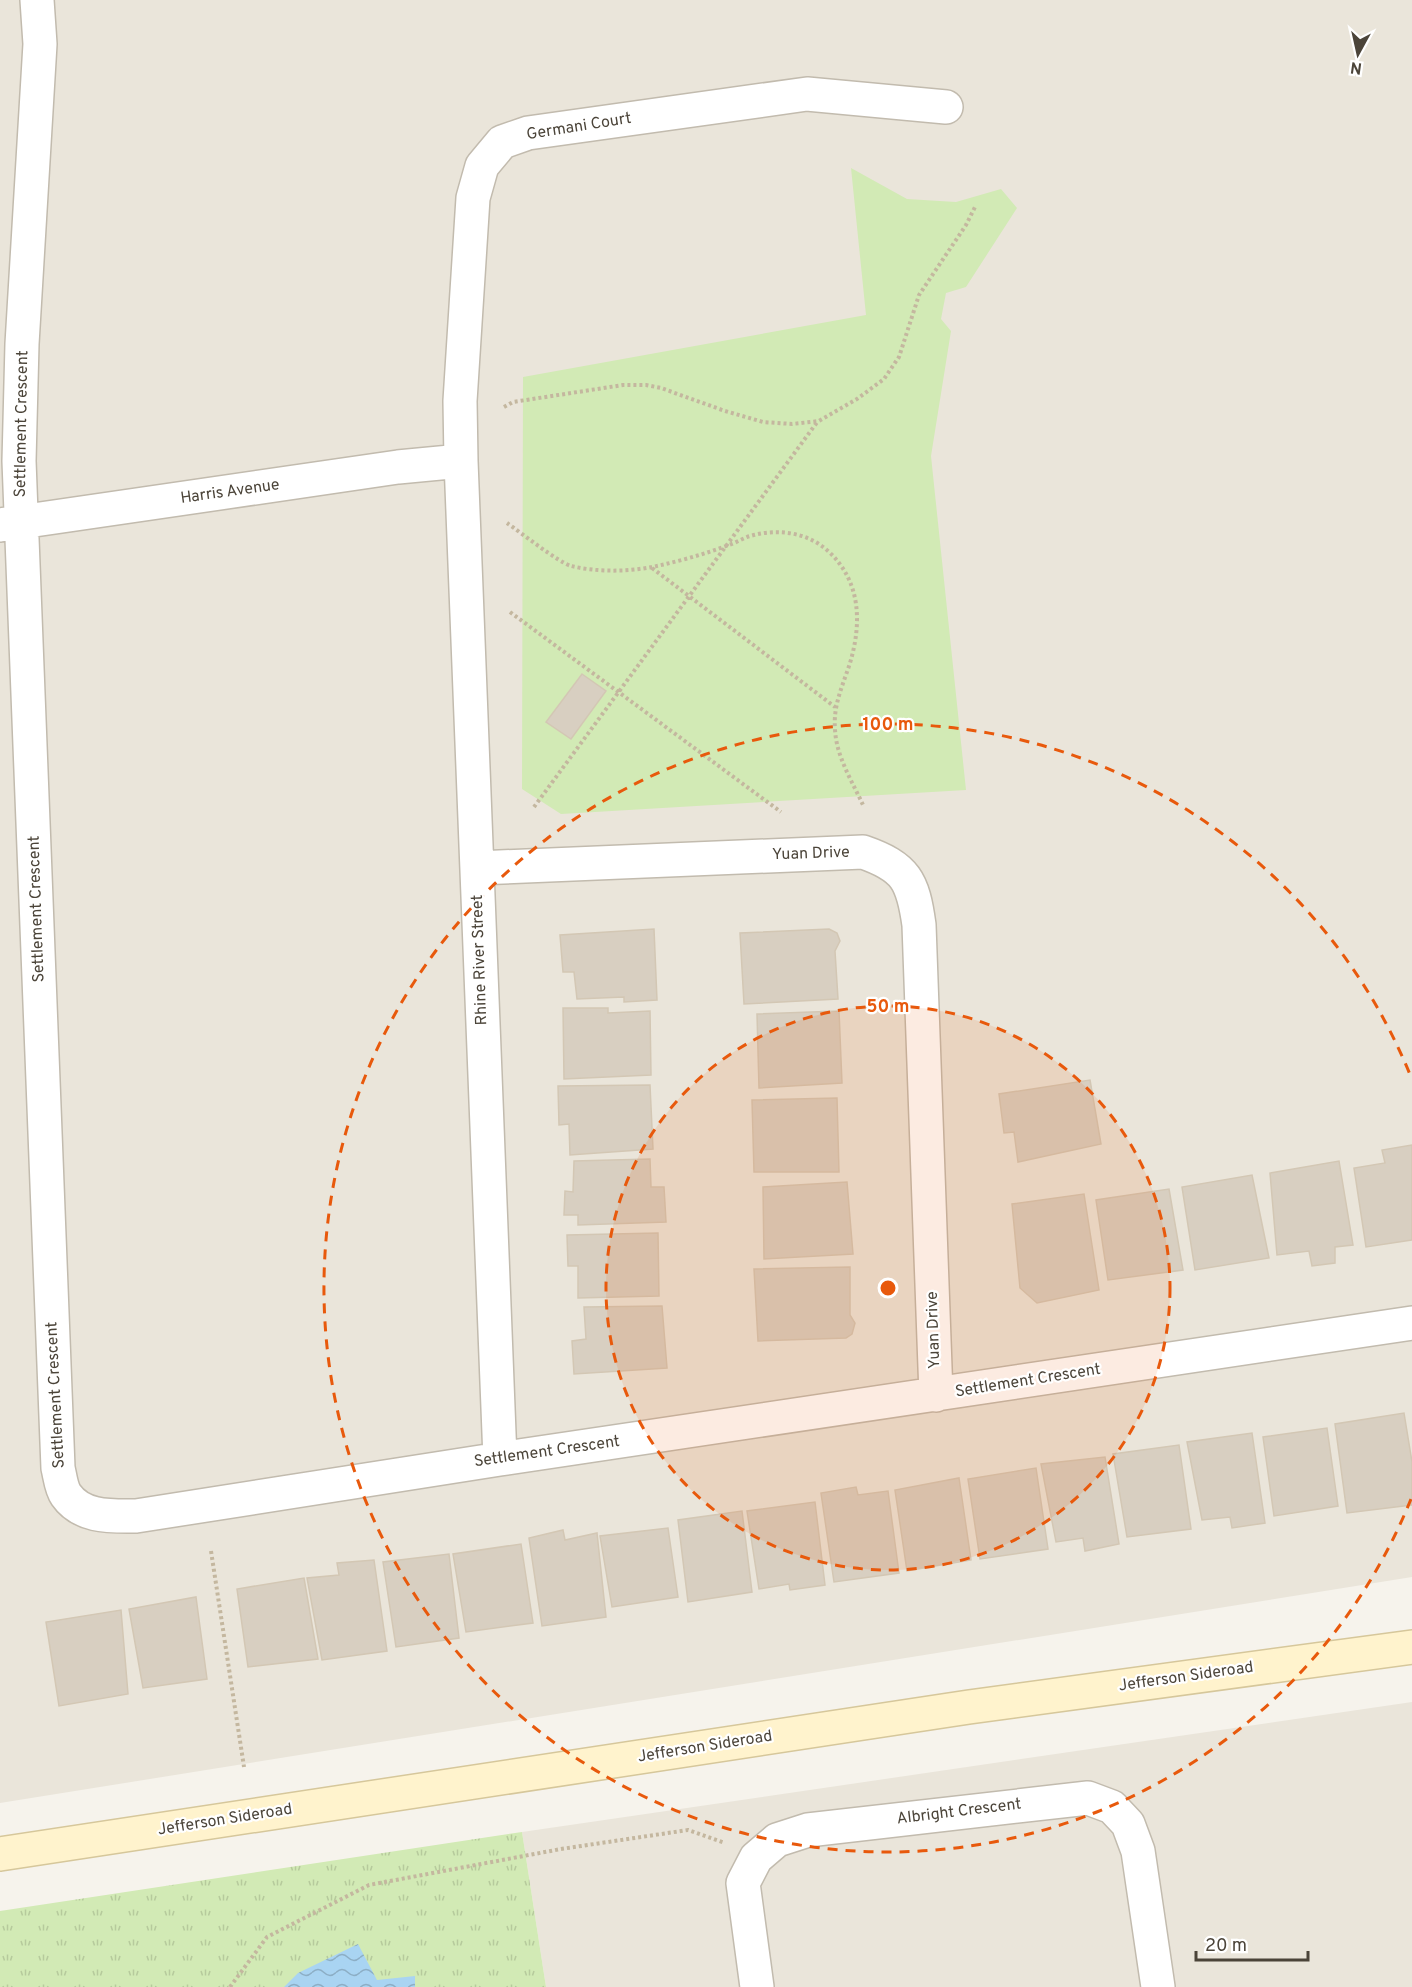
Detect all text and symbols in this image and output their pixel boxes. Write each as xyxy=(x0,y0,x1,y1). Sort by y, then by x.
north arrow xyxy=(1328,24,1388,84)
text: N xyxy=(1349,56,1363,78)
street label: Germani Court xyxy=(525,109,633,145)
street label: Settlement Crescent xyxy=(11,350,33,498)
street label: Harris Avenue xyxy=(179,475,281,509)
text: 100 m xyxy=(862,714,914,737)
street label: Settlement Crescent xyxy=(24,835,50,983)
street label: Yuan Drive xyxy=(772,843,850,865)
street label: Rhine River Street xyxy=(468,894,492,1026)
text: 50 m xyxy=(866,996,910,1019)
centre of rings xyxy=(878,1278,898,1298)
street label: Yuan Drive xyxy=(923,1291,945,1369)
street label: Settlement Crescent xyxy=(42,1321,70,1469)
street label: Settlement Crescent xyxy=(954,1360,1102,1402)
street label: Settlement Crescent xyxy=(473,1432,621,1472)
street label: Jefferson Sideroad xyxy=(1117,1658,1255,1696)
street label: Jefferson Sideroad xyxy=(636,1726,774,1768)
street label: Albright Crescent xyxy=(896,1794,1022,1830)
street label: Jefferson Sideroad xyxy=(156,1799,294,1841)
scale bar xyxy=(1196,1924,1308,1962)
text: 20 m xyxy=(1205,1935,1247,1958)

